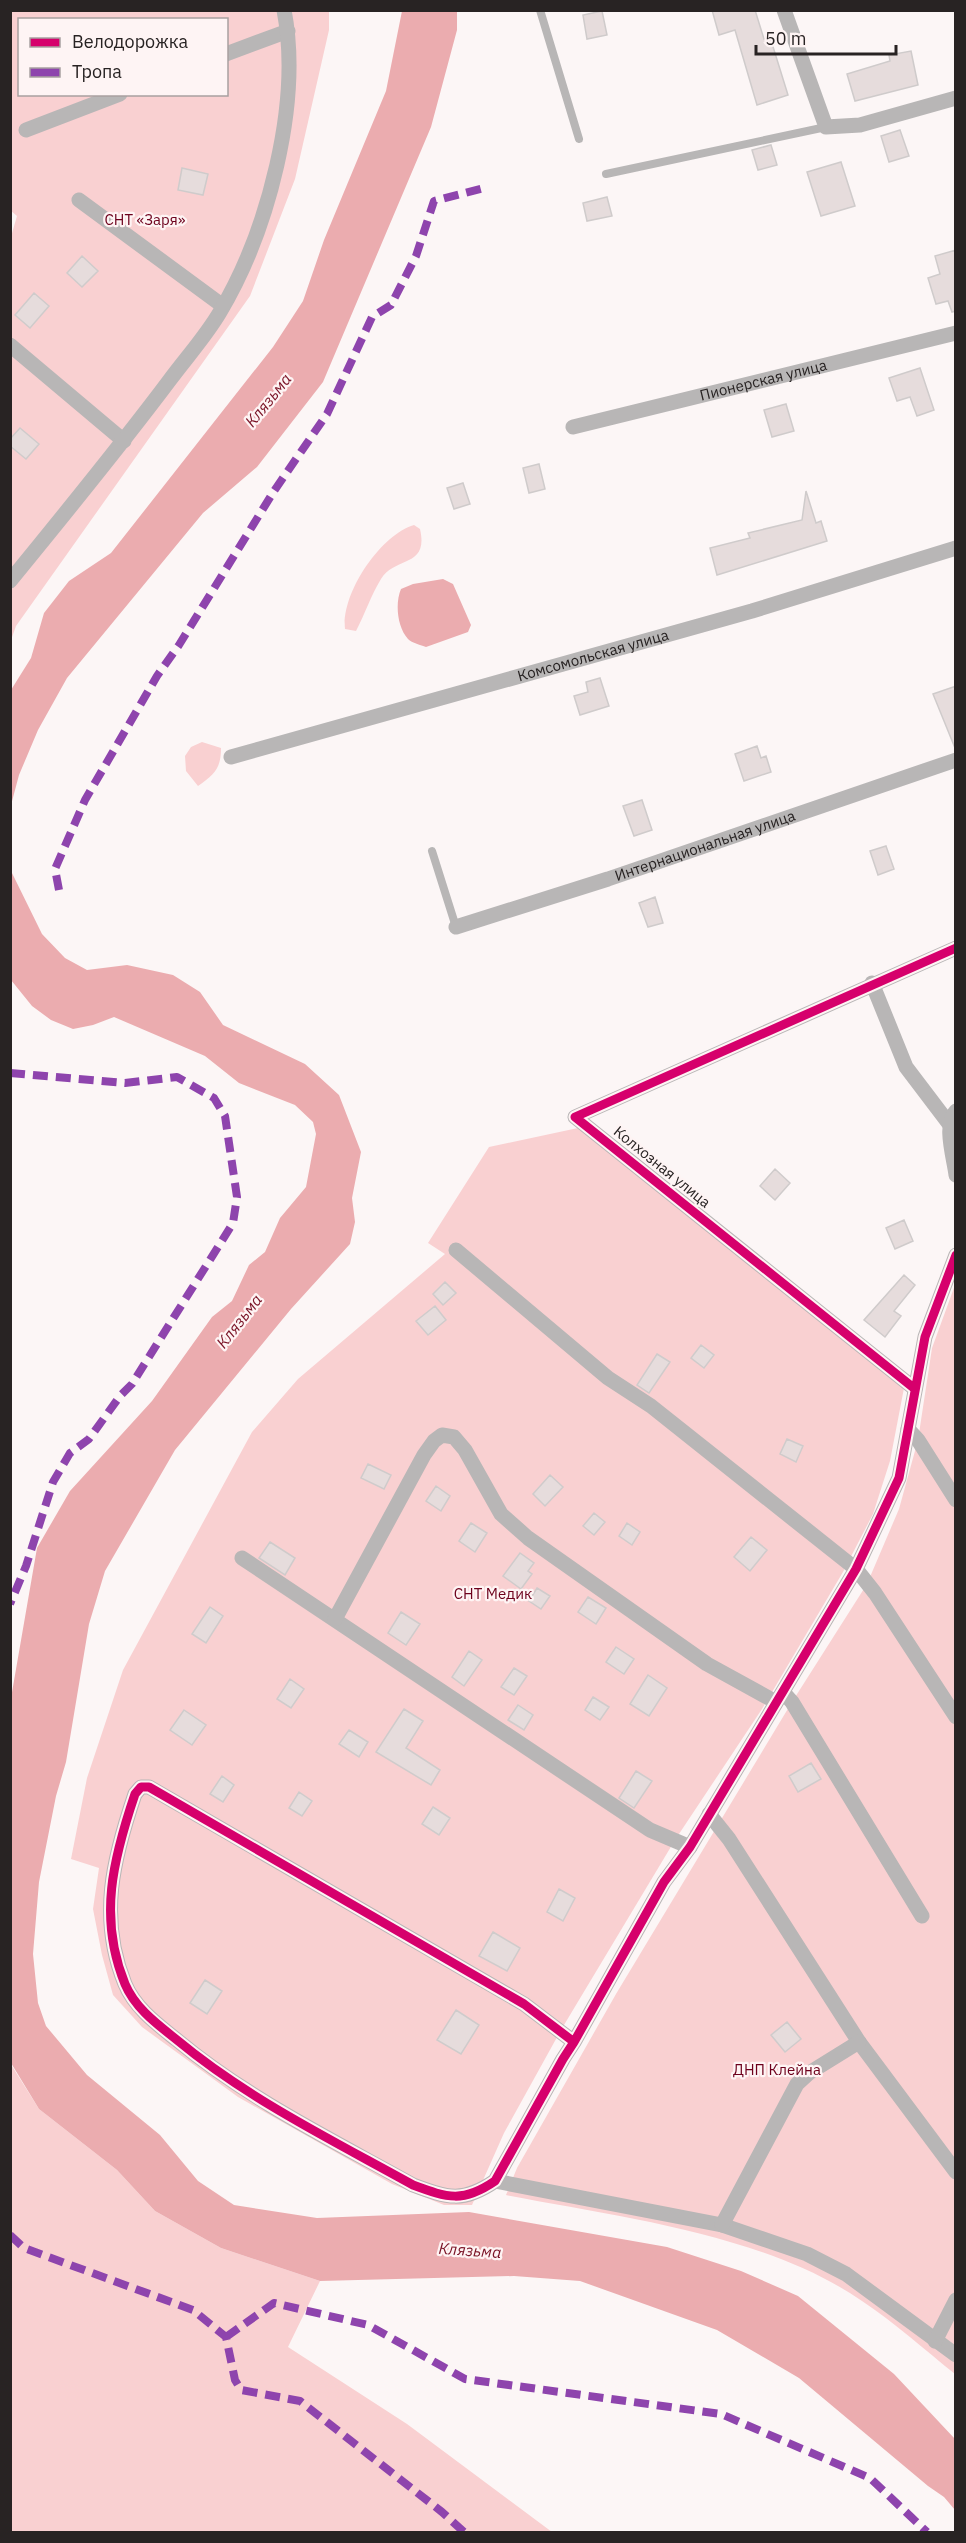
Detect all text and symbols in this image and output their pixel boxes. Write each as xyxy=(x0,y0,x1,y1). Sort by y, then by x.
legend xyxy=(18,18,228,96)
scale bar xyxy=(756,18,896,56)
text: 50 m xyxy=(765,27,807,50)
text: Велодорожка xyxy=(72,30,188,53)
text: Тропа xyxy=(72,60,122,83)
park label: СНТ «Заря» xyxy=(105,210,186,229)
street label: Пионерская улица xyxy=(698,355,829,405)
water label: Клязьма xyxy=(240,369,296,431)
street label: Комсомольская улица xyxy=(515,625,671,685)
street label: Интернациональная улица xyxy=(612,806,798,885)
street label: Колхозная улица xyxy=(610,1122,715,1212)
water label: Клязьма xyxy=(212,1290,266,1352)
park label: СНТ Медик xyxy=(454,1584,532,1603)
park label: ДНП Клейна xyxy=(733,2060,821,2079)
water label: Клязьма xyxy=(438,2238,502,2262)

